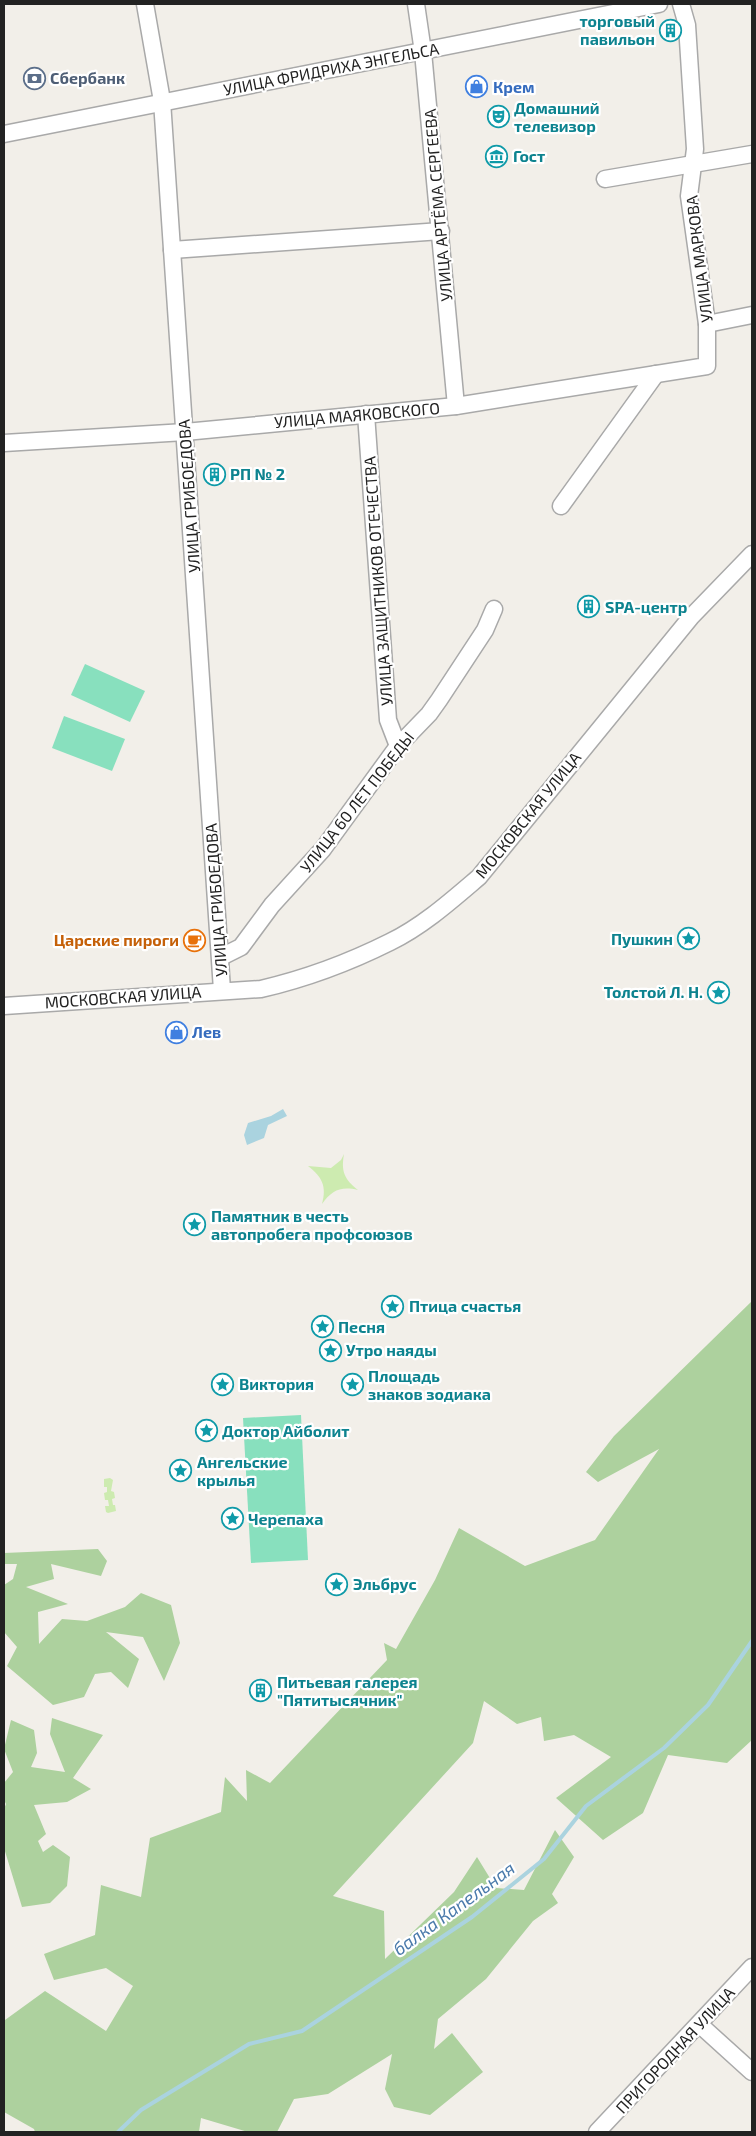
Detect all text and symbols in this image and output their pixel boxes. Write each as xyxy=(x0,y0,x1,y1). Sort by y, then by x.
place label: торговый павильон xyxy=(579,11,655,48)
building icon: торговый павильон xyxy=(659,18,683,42)
street label: УЛИЦА ФРИДРИХА ЭНГЕЛЬСА xyxy=(222,38,440,99)
bank icon: Сбербанк xyxy=(22,66,46,90)
place label: Сбербанк xyxy=(50,68,125,87)
shop icon: Крем xyxy=(465,75,489,99)
place label: Крем xyxy=(493,77,535,96)
place label: Домашний телевизор xyxy=(514,98,600,135)
theatre icon: Домашний телевизор xyxy=(486,105,510,129)
street label: УЛИЦА АРТЁМА СЕРГЕЕВА xyxy=(420,108,455,302)
museum icon: Гост xyxy=(485,144,509,168)
place label: Гост xyxy=(513,146,545,165)
street label: УЛИЦА МАРКОВА xyxy=(681,194,716,324)
street label: УЛИЦА МАЯКОВСКОГО xyxy=(273,398,441,431)
street label: УЛИЦА ГРИБОЕДОВА xyxy=(174,419,203,573)
street label: УЛИЦА ЗАЩИТНИКОВ ОТЕЧЕСТВА xyxy=(359,456,396,706)
building icon: РП № 2 xyxy=(202,462,226,486)
place label: РП № 2 xyxy=(230,464,285,483)
building icon: SPA-центр xyxy=(577,595,601,619)
place label: SPA-центр xyxy=(605,597,687,616)
street label: УЛИЦА 60 ЛЕТ ПОБЕДЫ xyxy=(296,727,418,876)
street label: МОСКОВСКАЯ УЛИЦА xyxy=(471,748,584,882)
street label: УЛИЦА ГРИБОЕДОВА xyxy=(201,823,230,977)
place icon: Пушкин xyxy=(677,927,701,951)
cafe icon: Царские пироги xyxy=(183,928,207,952)
place label: Пушкин xyxy=(611,929,673,948)
place label: Царские пироги xyxy=(54,930,179,949)
place icon: Толстой Л. Н. xyxy=(707,980,731,1004)
street label: МОСКОВСКАЯ УЛИЦА xyxy=(44,982,202,1011)
place label: Толстой Л. Н. xyxy=(604,982,703,1001)
shop icon: Лев xyxy=(164,1020,188,1044)
place label: Лев xyxy=(192,1022,221,1041)
place label: Памятник в честь автопробега профсоюзов xyxy=(211,1206,413,1243)
place icon: Памятник в честь автопробега профсоюзов xyxy=(183,1213,207,1237)
place icon: Птица счастья xyxy=(381,1294,405,1318)
place label: Птица счастья xyxy=(409,1296,521,1315)
place icon: Песня xyxy=(310,1315,334,1339)
place label: Песня xyxy=(338,1317,385,1336)
place icon: Утро наяды xyxy=(318,1338,342,1362)
place label: Утро наяды xyxy=(346,1340,437,1359)
place label: Площадь знаков зодиака xyxy=(368,1366,491,1403)
place icon: Виктория xyxy=(211,1372,235,1396)
place icon: Площадь знаков зодиака xyxy=(340,1373,364,1397)
place label: Виктория xyxy=(239,1374,314,1393)
place icon: Доктор Айболит xyxy=(194,1419,218,1443)
place label: Доктор Айболит xyxy=(222,1421,350,1440)
place label: Ангельские крылья xyxy=(197,1452,288,1489)
place icon: Ангельские крылья xyxy=(169,1459,193,1483)
place icon: Черепаха xyxy=(220,1507,244,1531)
place label: Черепаха xyxy=(248,1509,323,1528)
place icon: Эльбрус xyxy=(325,1572,349,1596)
place label: Эльбрус xyxy=(353,1574,417,1593)
place label: Питьевая галерея "Пятитысячник" xyxy=(277,1672,417,1709)
building icon: Питьевая галерея "Пятитысячник" xyxy=(249,1679,273,1703)
water label: балка Капельная xyxy=(388,1857,519,1960)
street label: ПРИГОРОДНАЯ УЛИЦА xyxy=(611,1983,738,2117)

